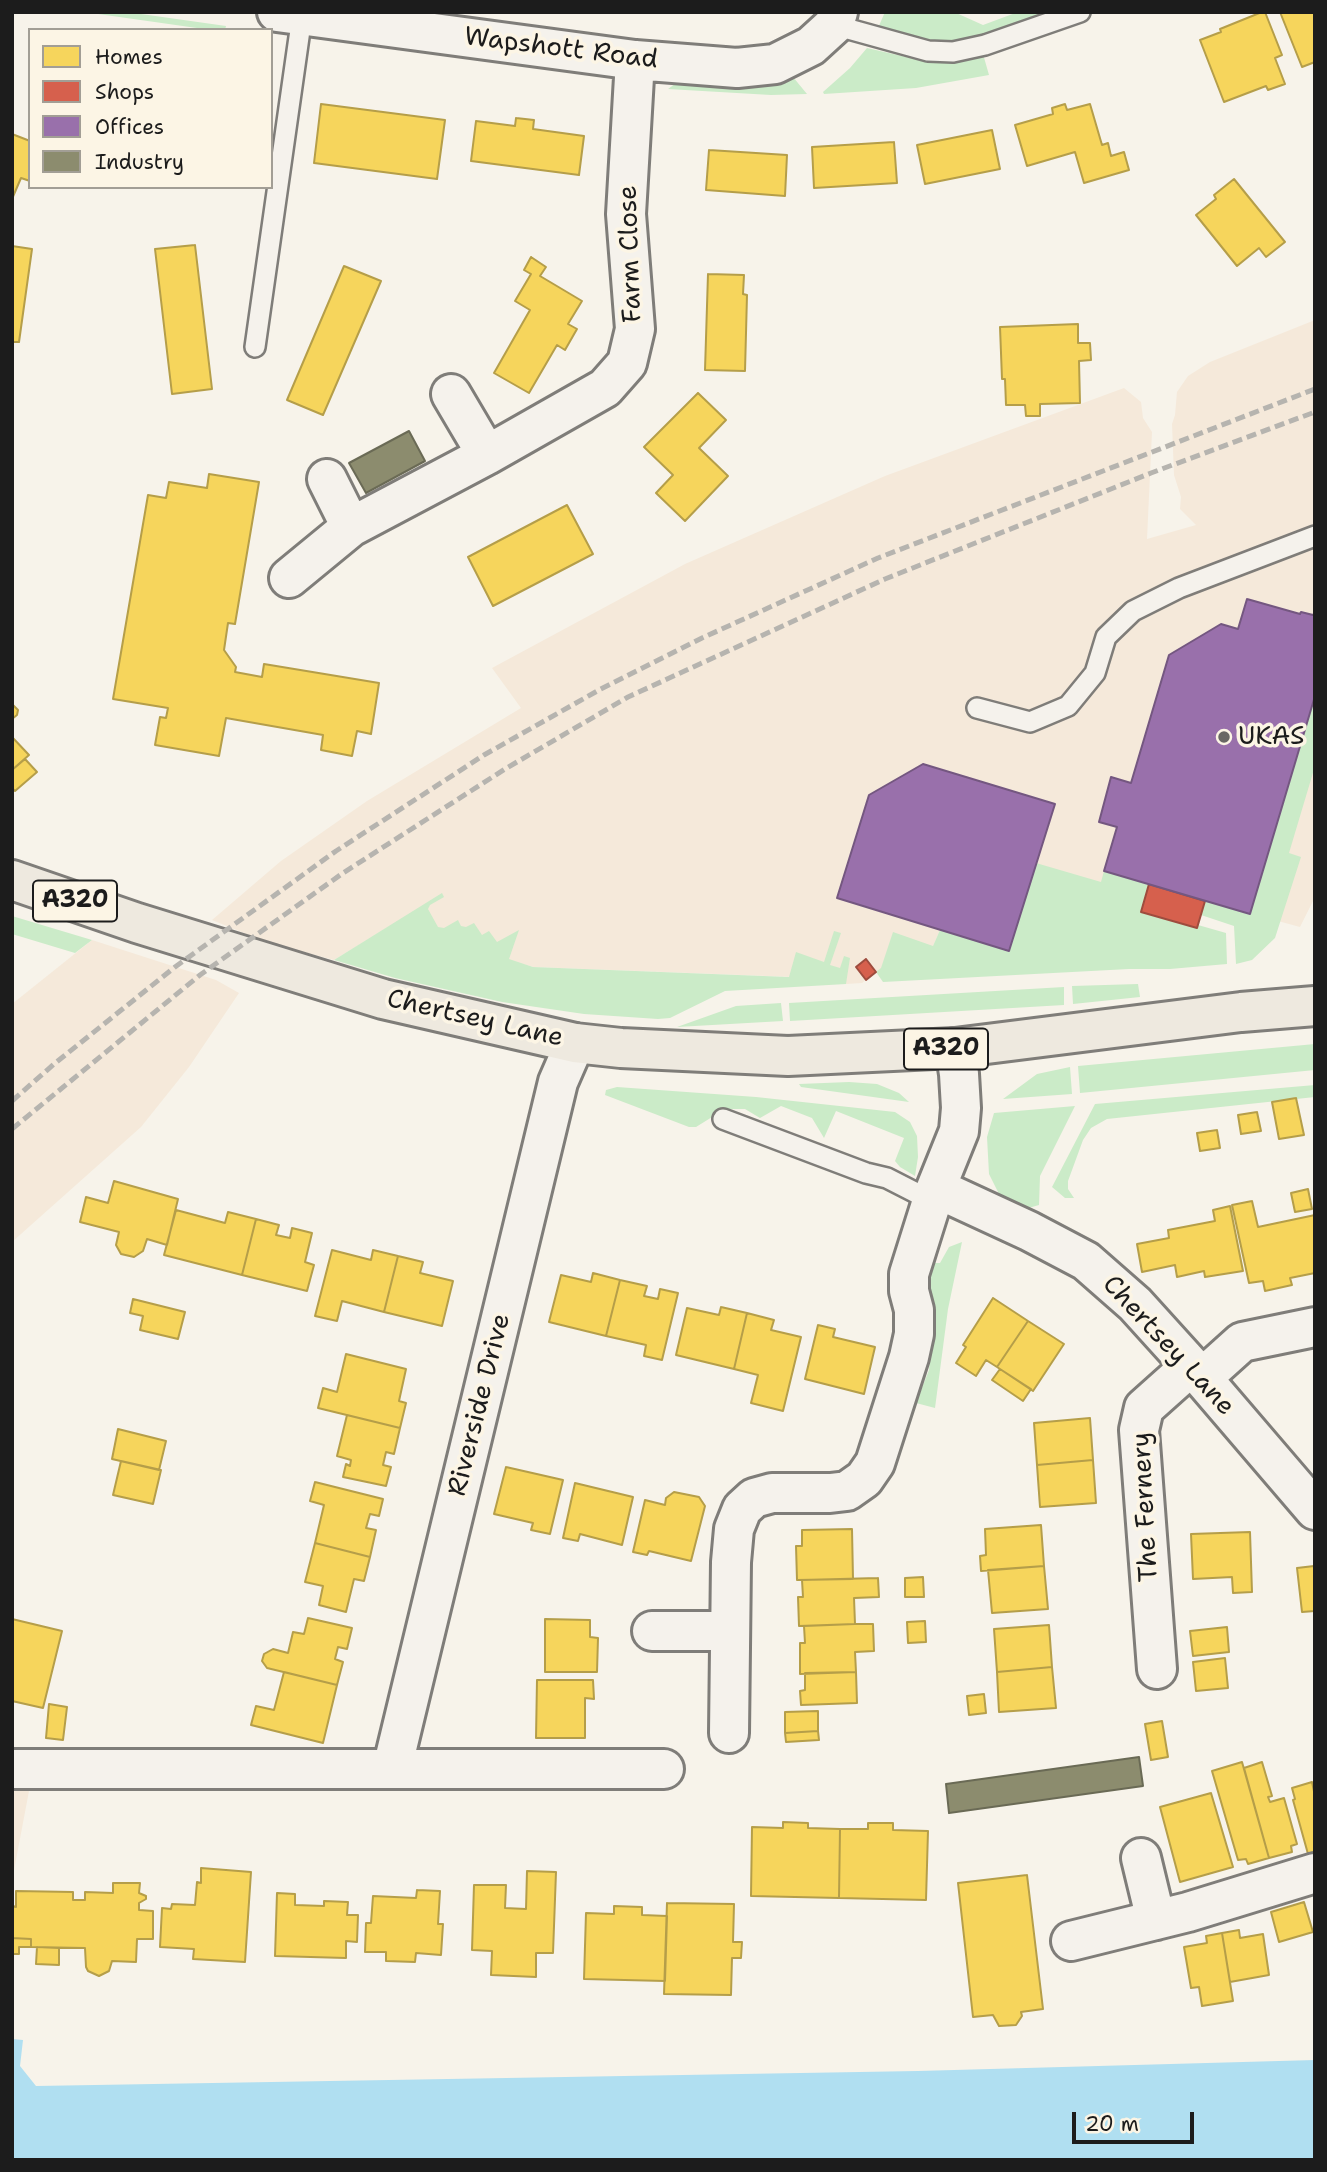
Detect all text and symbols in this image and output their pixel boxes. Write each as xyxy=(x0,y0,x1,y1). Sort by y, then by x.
street label: Wapshott Road xyxy=(463,22,659,76)
legend xyxy=(28,28,273,189)
text: Homes xyxy=(95,43,163,71)
text: Shops xyxy=(95,78,154,106)
text: Offices xyxy=(95,113,164,141)
text: Industry xyxy=(95,148,184,176)
street label: Farm Close xyxy=(613,185,649,323)
place label: UKAS xyxy=(1238,721,1304,753)
marker: UKAS xyxy=(1216,729,1232,745)
road number: A320 xyxy=(33,880,117,922)
street label: Chertsey Lane xyxy=(384,984,566,1054)
road number: A320 xyxy=(904,1028,988,1070)
street label: Chertsey Lane xyxy=(1095,1270,1241,1422)
street label: Riverside Drive xyxy=(442,1311,518,1499)
street label: The Fernery xyxy=(1126,1431,1166,1583)
scale bar xyxy=(1075,2098,1198,2142)
text: 20 m xyxy=(1085,2110,1139,2138)

